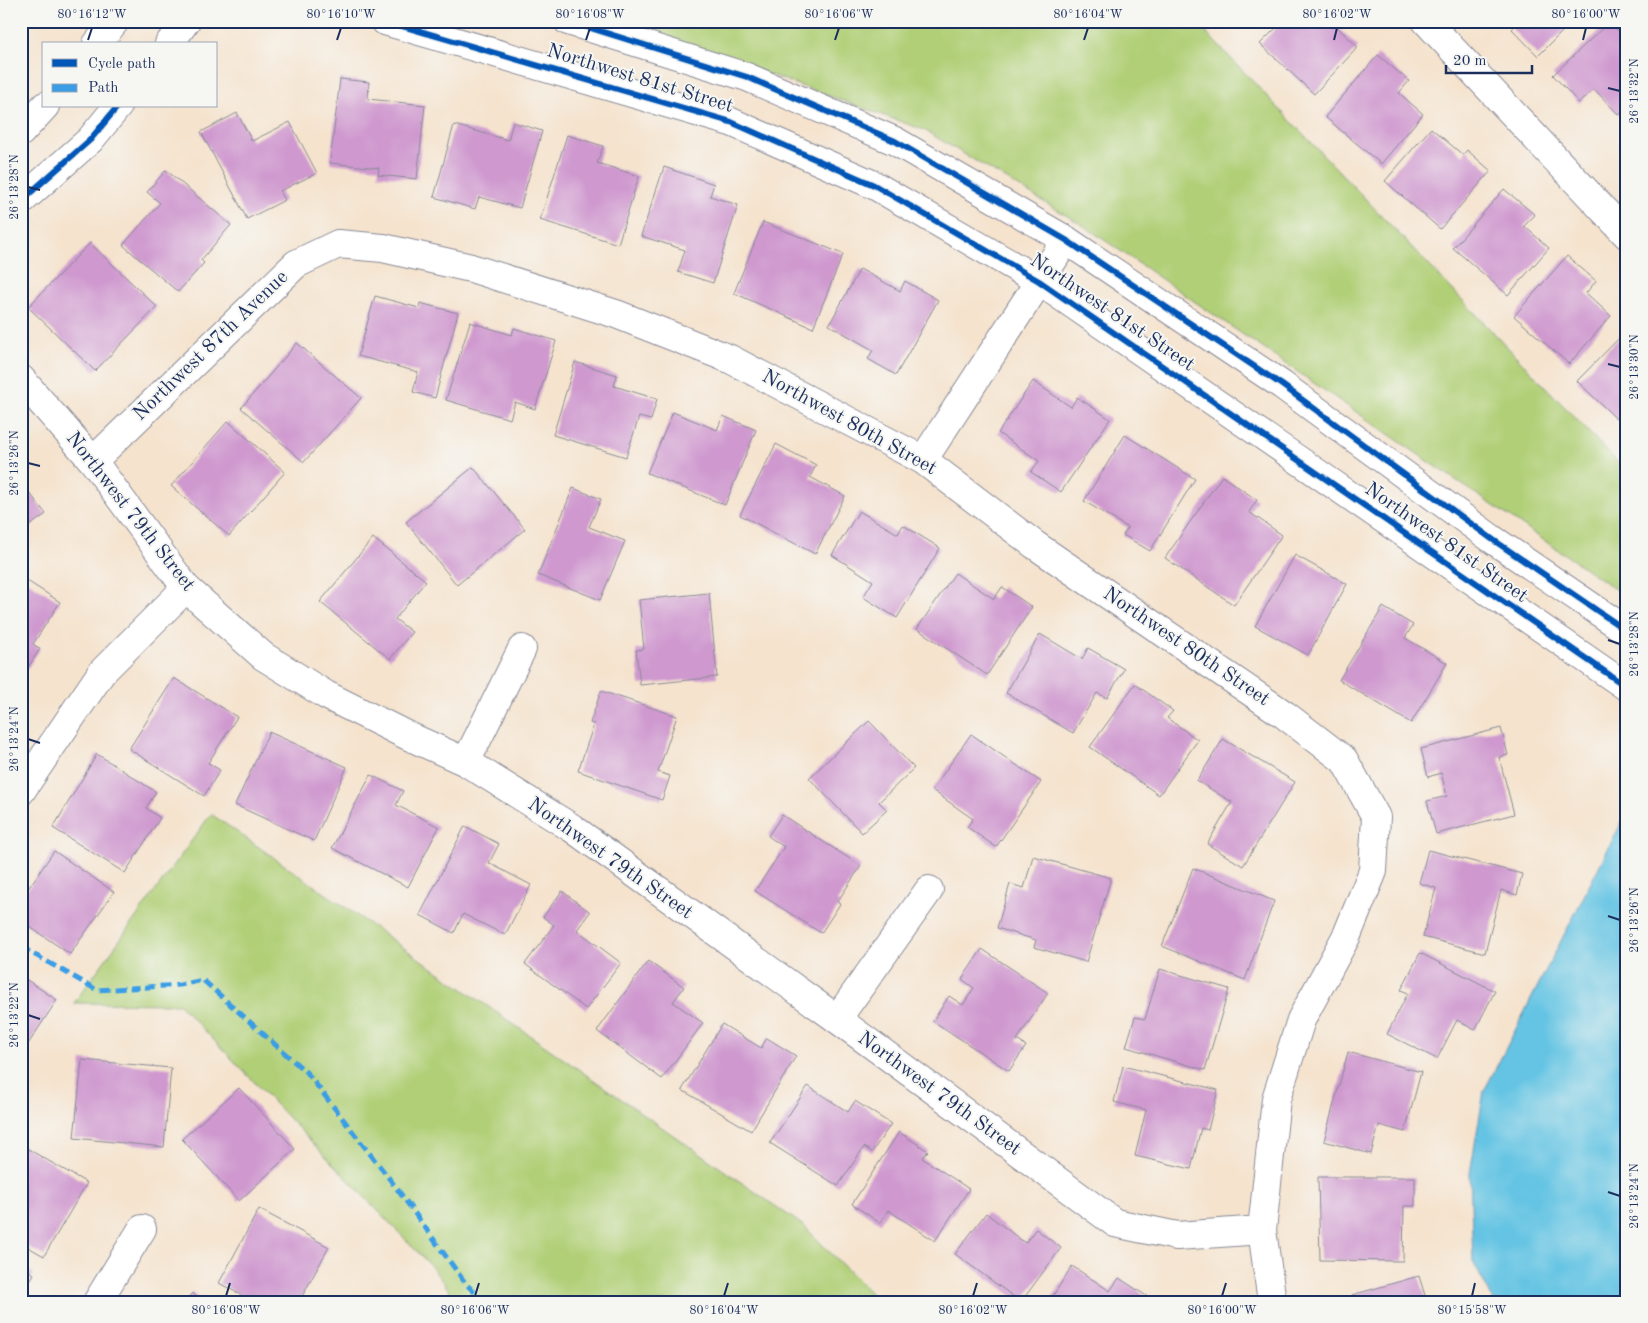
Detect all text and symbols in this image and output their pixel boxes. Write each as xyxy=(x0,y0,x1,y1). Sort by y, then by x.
text: 80°16'12"W xyxy=(57,9,127,21)
text: 80°16'10"W xyxy=(306,9,376,21)
text: 80°16'08"W xyxy=(555,9,625,21)
text: 80°16'06"W xyxy=(804,9,874,21)
text: 80°16'04"W xyxy=(1053,9,1123,21)
text: 80°16'02"W xyxy=(1302,9,1372,21)
text: 80°16'00"W xyxy=(1551,9,1621,21)
street label: Northwest 81st Street xyxy=(544,41,736,117)
legend xyxy=(42,42,218,108)
scale bar xyxy=(1446,42,1532,74)
text: 20 m xyxy=(1453,54,1487,69)
text: Cycle path xyxy=(88,57,156,72)
text: 26°13'32"N xyxy=(1629,58,1641,124)
text: Path xyxy=(88,81,118,96)
text: 26°13'28"N xyxy=(9,154,21,220)
street label: Northwest 81st Street xyxy=(1026,250,1198,376)
street label: Northwest 87th Avenue xyxy=(130,267,292,425)
text: 26°13'30"N xyxy=(1629,334,1641,400)
street label: Northwest 80th Street xyxy=(758,367,940,479)
street label: Northwest 79th Street xyxy=(62,429,198,595)
text: 26°13'26"N xyxy=(9,430,21,496)
street label: Northwest 81st Street xyxy=(1361,479,1531,607)
street label: Northwest 80th Street xyxy=(1099,584,1273,710)
text: 26°13'28"N xyxy=(1629,611,1641,677)
text: 26°13'24"N xyxy=(9,706,21,772)
street label: Northwest 79th Street xyxy=(524,795,696,923)
text: 26°13'26"N xyxy=(1629,887,1641,953)
text: 26°13'22"N xyxy=(9,982,21,1048)
street label: Northwest 79th Street xyxy=(854,1028,1024,1160)
text: 26°13'24"N xyxy=(1629,1163,1641,1229)
text: 80°15'58"W xyxy=(1437,1304,1507,1317)
text: 80°16'08"W xyxy=(191,1305,261,1317)
text: 80°16'06"W xyxy=(440,1305,510,1317)
text: 80°16'04"W xyxy=(689,1305,759,1317)
text: 80°16'02"W xyxy=(938,1305,1008,1317)
text: 80°16'00"W xyxy=(1187,1305,1257,1317)

